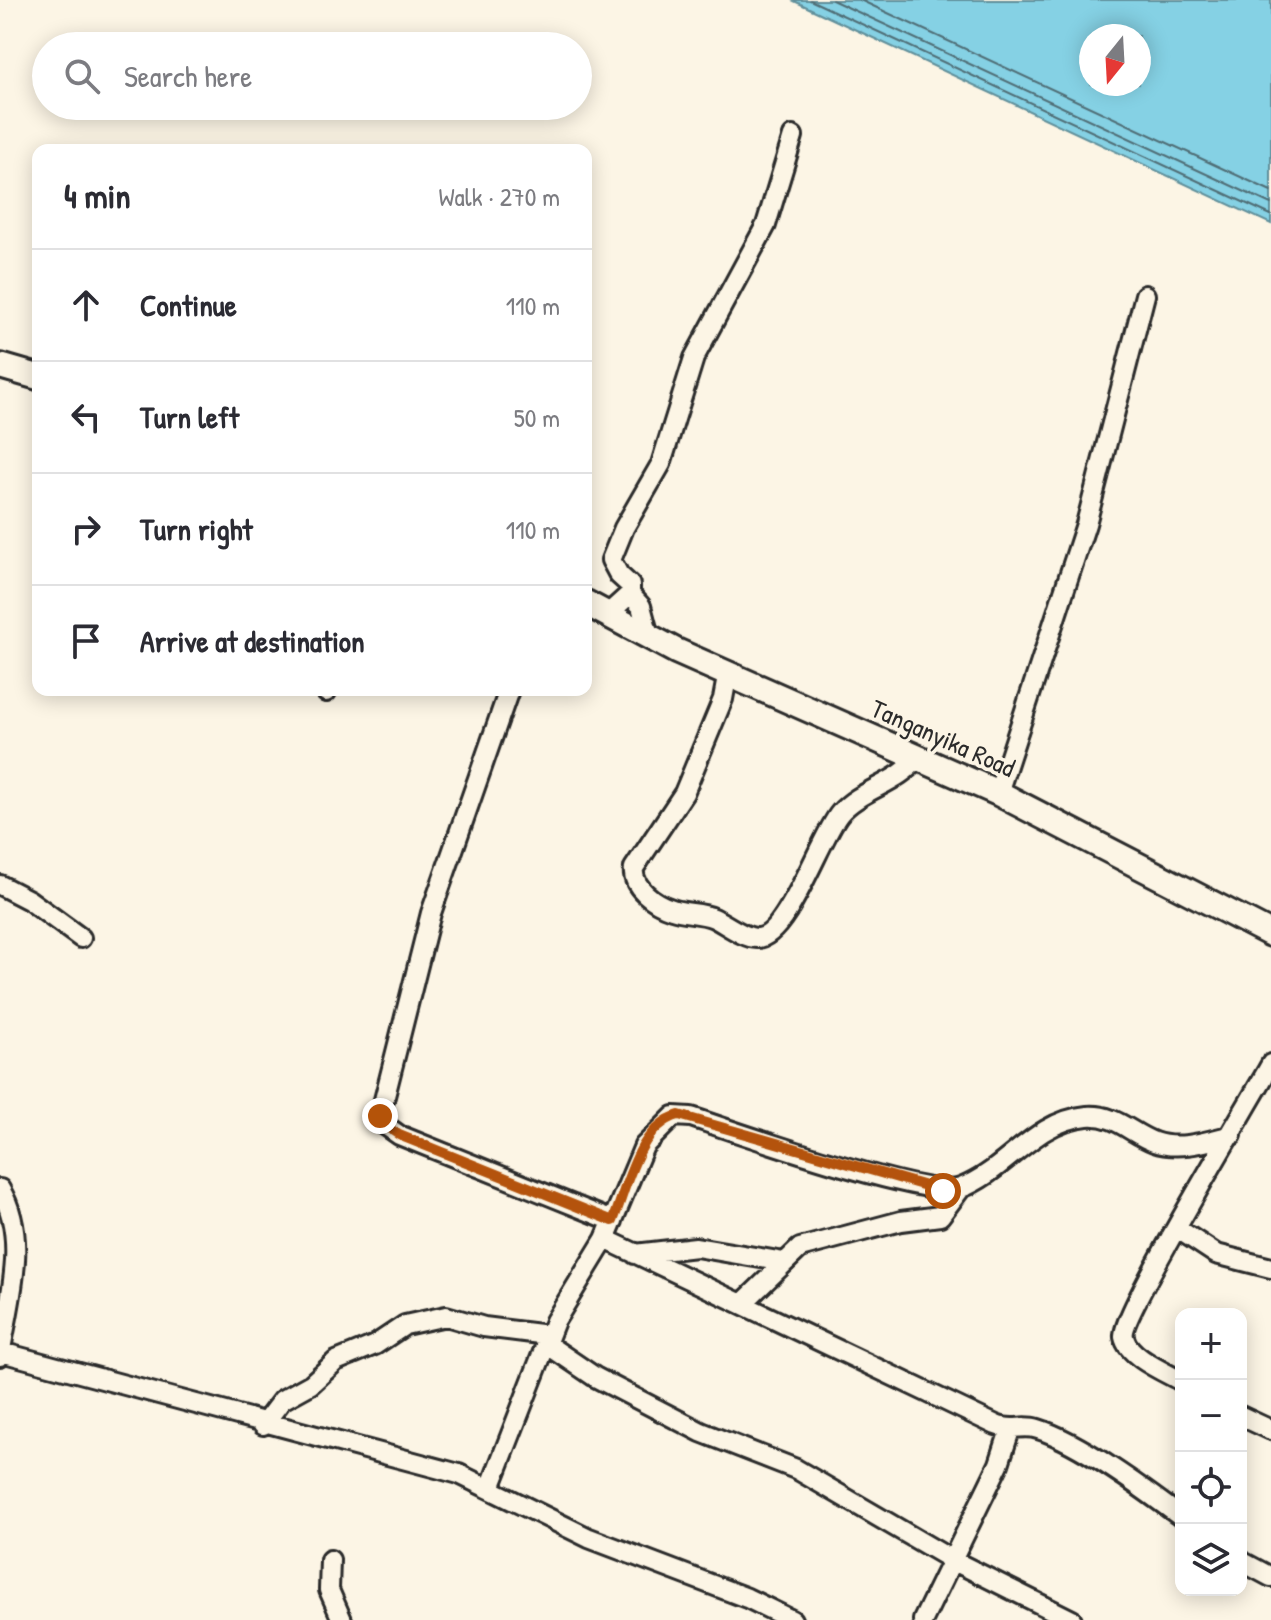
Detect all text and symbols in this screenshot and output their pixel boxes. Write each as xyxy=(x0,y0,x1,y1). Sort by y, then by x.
north arrow xyxy=(1079,24,1151,96)
search box xyxy=(32,32,592,120)
icon: search xyxy=(60,54,104,98)
text: Search here xyxy=(124,56,252,96)
text: 4 min xyxy=(64,173,131,219)
text: Walk · 270 m xyxy=(439,179,560,214)
icon: ahead xyxy=(64,283,108,327)
text: Continue xyxy=(140,285,237,325)
text: 110 m xyxy=(506,288,560,323)
icon: left xyxy=(64,395,108,439)
text: Turn left xyxy=(140,397,239,437)
text: 50 m xyxy=(514,400,560,435)
icon: right xyxy=(64,507,108,551)
text: Turn right xyxy=(140,509,253,549)
text: 110 m xyxy=(506,512,560,547)
icon: arrive xyxy=(64,619,108,663)
text: Arrive at destination xyxy=(140,621,365,661)
street label: Tanganyika Road xyxy=(866,690,1021,785)
route end xyxy=(362,1098,398,1134)
route start xyxy=(925,1173,961,1209)
map controls xyxy=(1175,1308,1247,1596)
button: + xyxy=(1175,1308,1247,1380)
button: − xyxy=(1175,1380,1247,1452)
button: locate xyxy=(1175,1452,1247,1524)
button: layers xyxy=(1175,1524,1247,1596)

